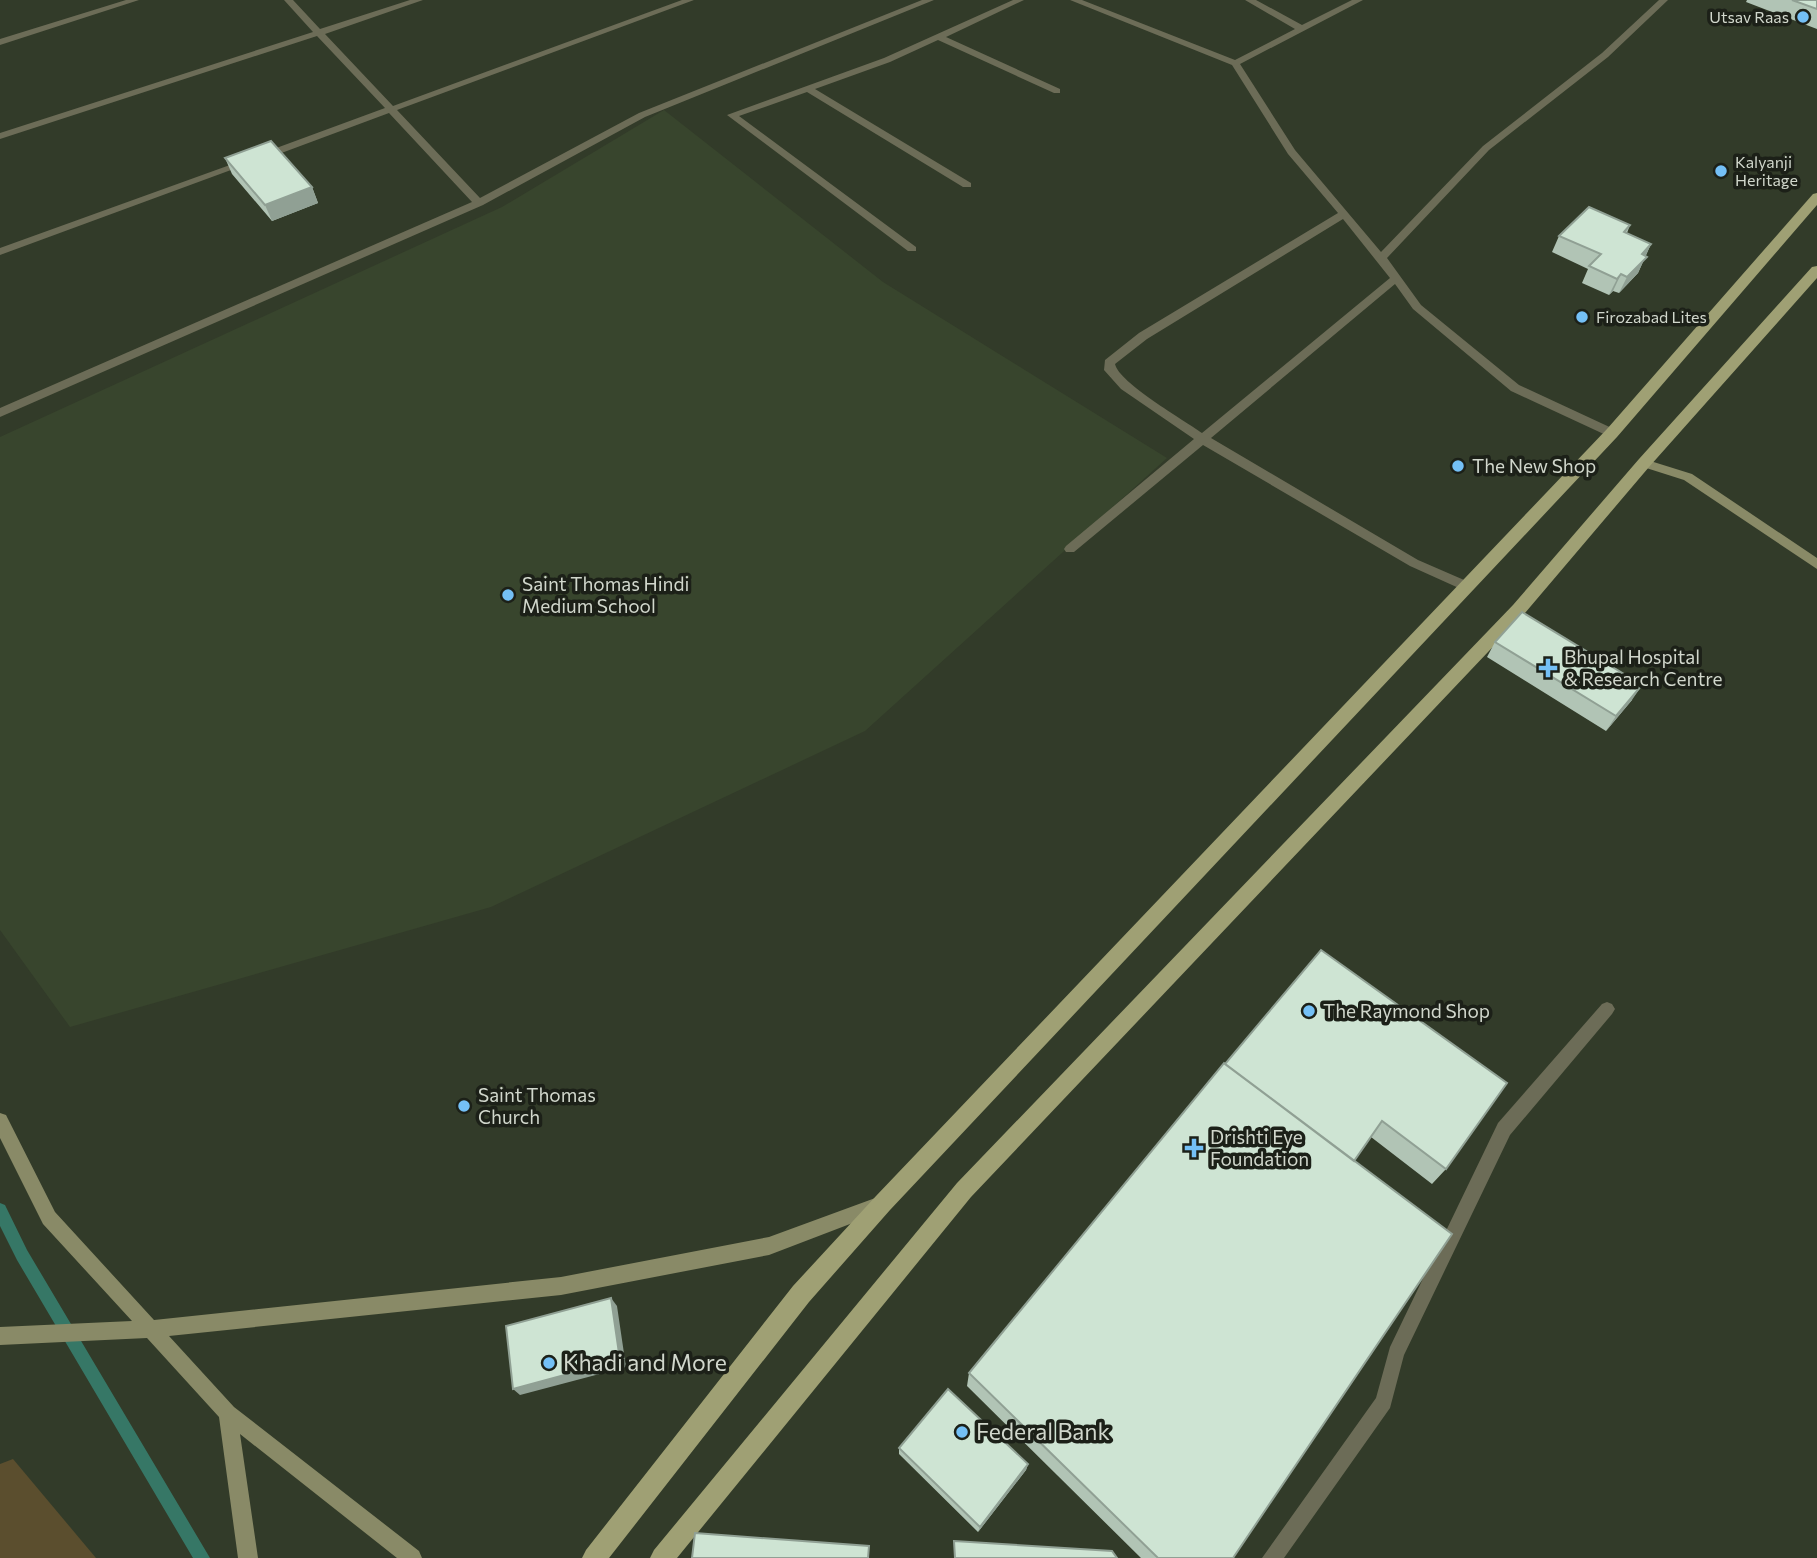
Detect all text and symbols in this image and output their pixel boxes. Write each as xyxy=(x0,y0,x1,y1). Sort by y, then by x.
place label: Utsav Raas xyxy=(1709,7,1789,26)
marker: Utsav Raas xyxy=(1795,9,1811,25)
place label: Kalyanji Heritage xyxy=(1735,152,1798,189)
marker: Kalyanji Heritage xyxy=(1713,163,1729,179)
place label: Firozabad Lites xyxy=(1596,307,1707,326)
marker: Firozabad Lites xyxy=(1574,309,1590,325)
place label: The New Shop xyxy=(1472,454,1596,477)
marker: The New Shop xyxy=(1450,458,1466,474)
place label: Saint Thomas Hindi Medium School xyxy=(522,572,689,617)
marker: Saint Thomas Hindi Medium School xyxy=(500,587,516,603)
place label: Bhupal Hospital & Research Centre xyxy=(1564,645,1723,690)
marker: Bhupal Hospital & Research Centre xyxy=(1538,658,1558,678)
place label: The Raymond Shop xyxy=(1323,999,1490,1022)
marker: The Raymond Shop xyxy=(1301,1003,1317,1019)
place label: Saint Thomas Church xyxy=(478,1083,596,1128)
marker: Saint Thomas Church xyxy=(456,1098,472,1114)
place label: Drishti Eye Foundation xyxy=(1210,1125,1309,1170)
marker: Drishti Eye Foundation xyxy=(1184,1138,1204,1158)
place label: Khadi and More xyxy=(563,1348,727,1376)
marker: Khadi and More xyxy=(541,1355,557,1371)
place label: Federal Bank xyxy=(976,1417,1111,1445)
marker: Federal Bank xyxy=(954,1424,970,1440)

